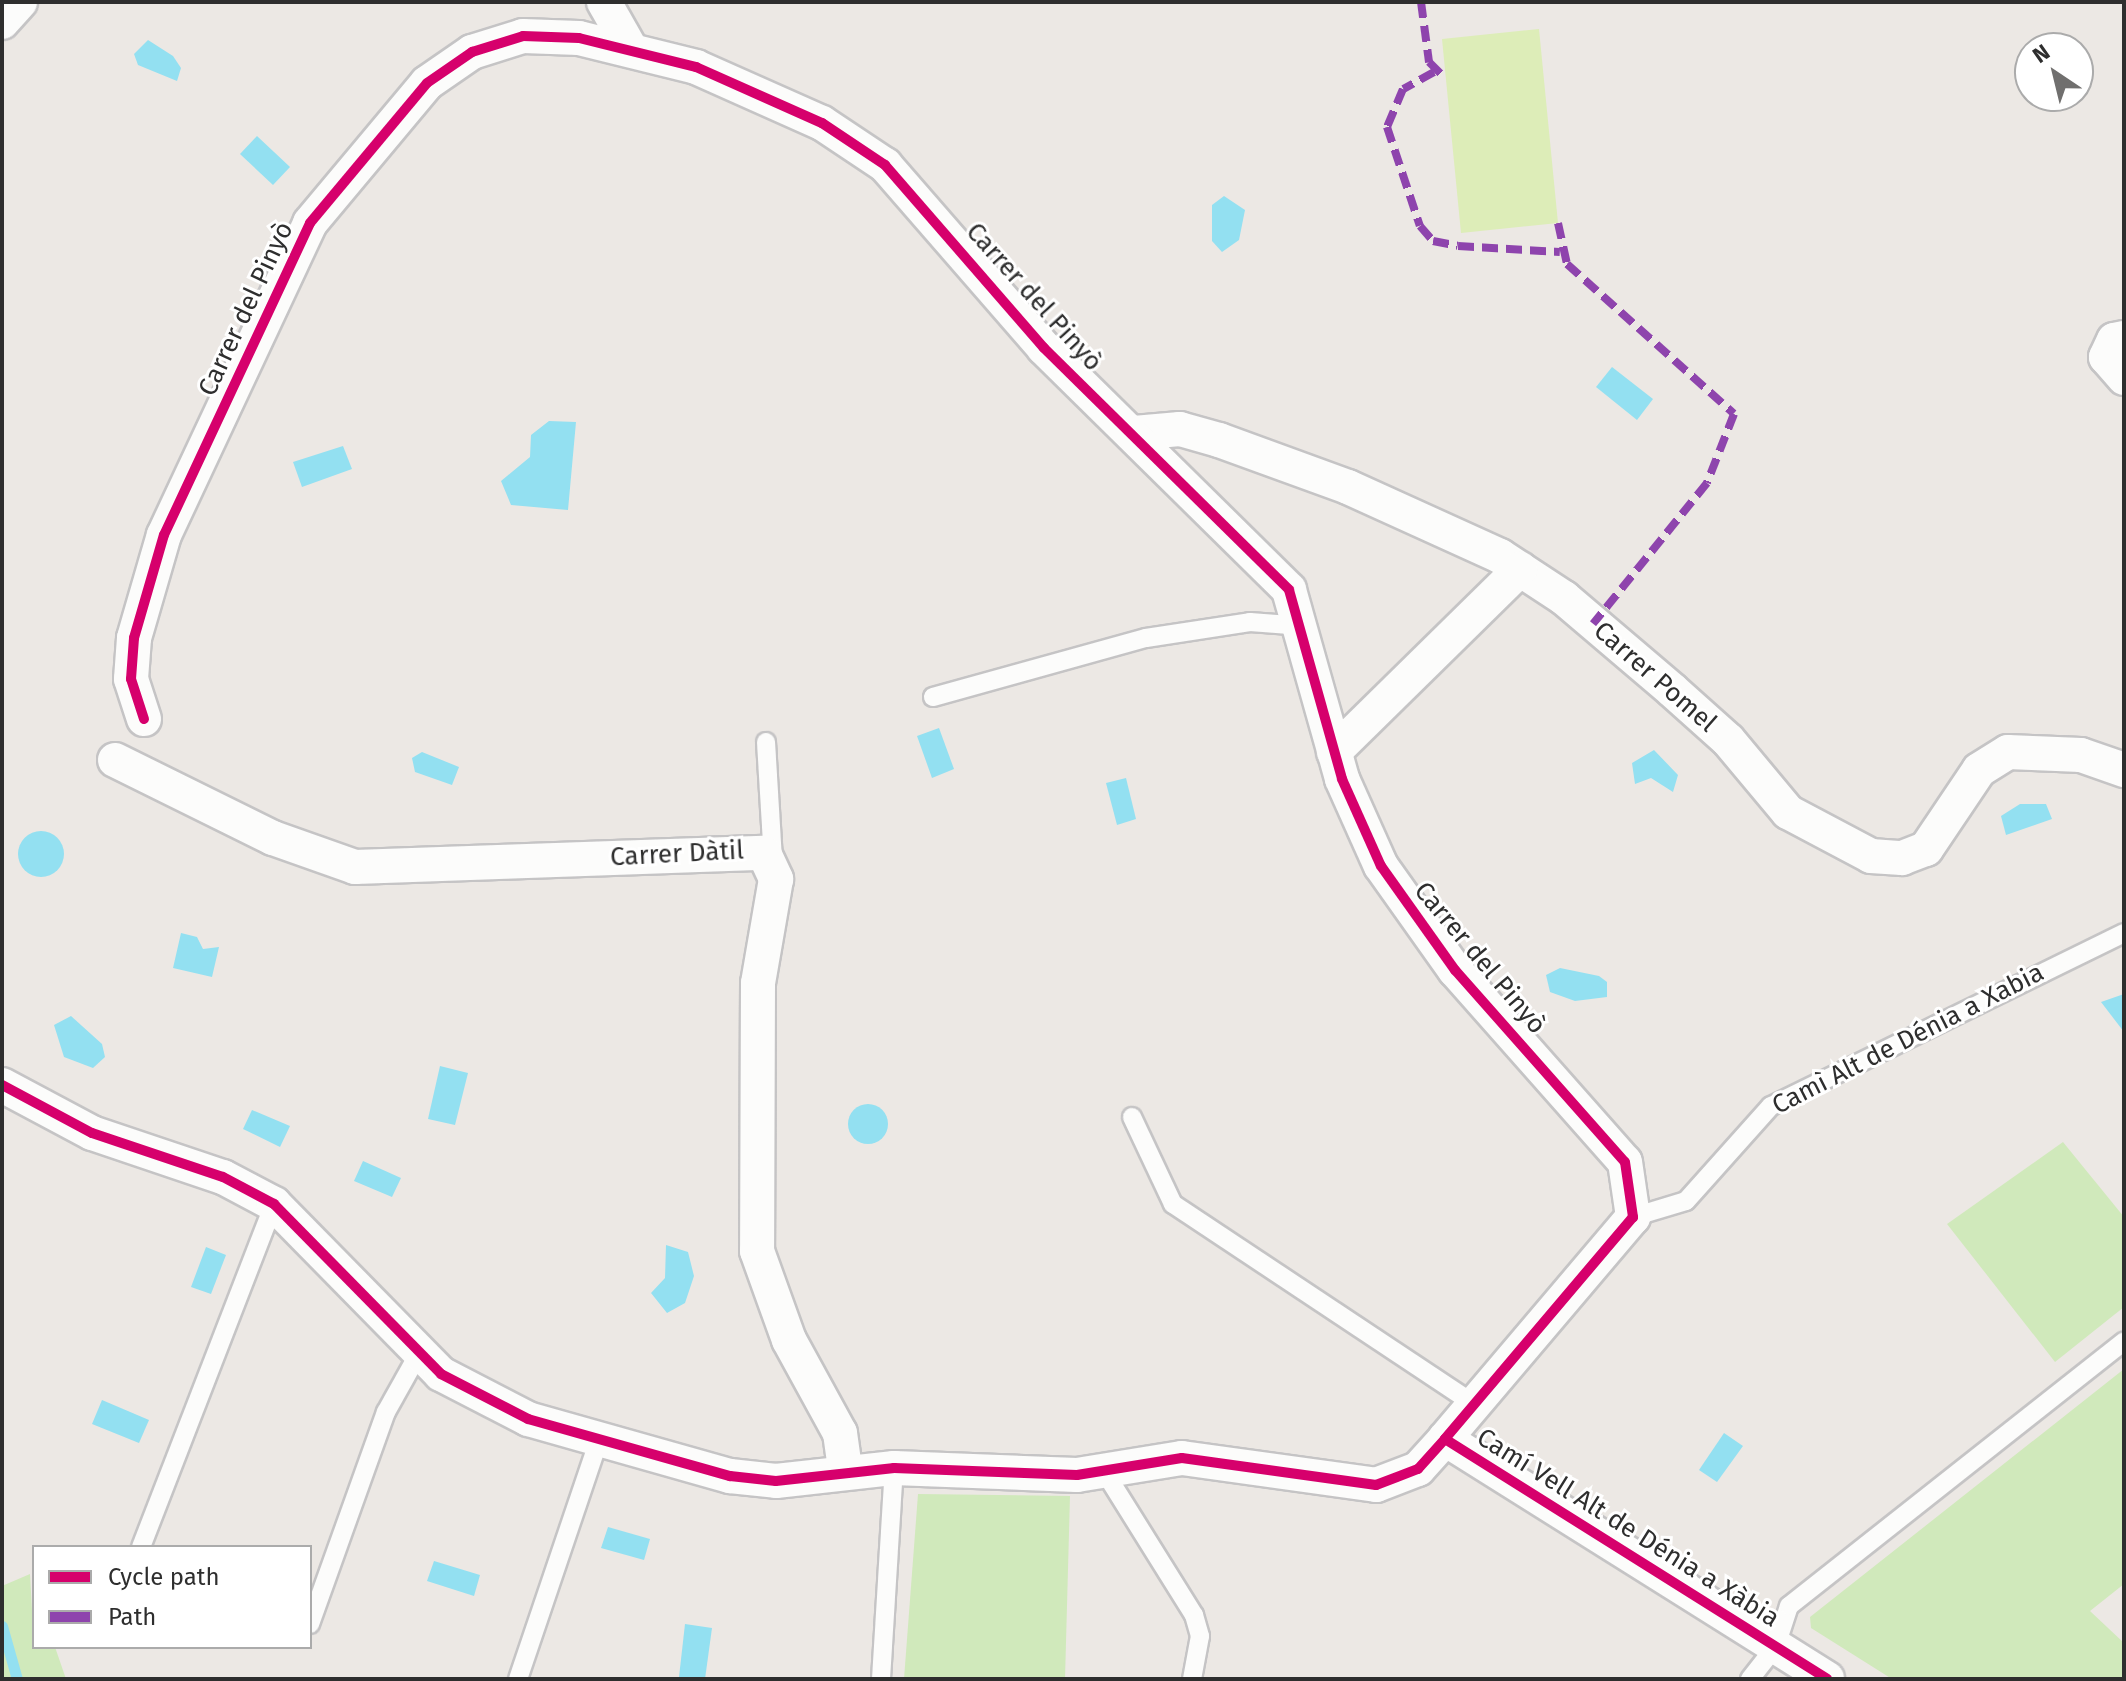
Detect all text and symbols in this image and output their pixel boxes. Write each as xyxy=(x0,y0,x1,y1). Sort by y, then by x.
north arrow xyxy=(2014,32,2094,112)
text: N xyxy=(2027,38,2055,69)
street label: Carrer del Pinyò xyxy=(192,217,300,401)
street label: Carrer del Pinyò xyxy=(959,217,1109,377)
street label: Carrer Pomel xyxy=(1587,615,1723,739)
street label: Carrer Dàtil xyxy=(609,835,745,873)
street label: Carrer del Pinyò xyxy=(1407,876,1553,1040)
street label: Camì Alt de Dénia a Xabia xyxy=(1767,957,2049,1121)
street label: Camí Vell Alt de Dénia a Xàbia xyxy=(1471,1422,1785,1634)
legend xyxy=(32,1545,312,1649)
text: Cycle path xyxy=(108,1563,220,1591)
text: Path xyxy=(108,1603,156,1631)

